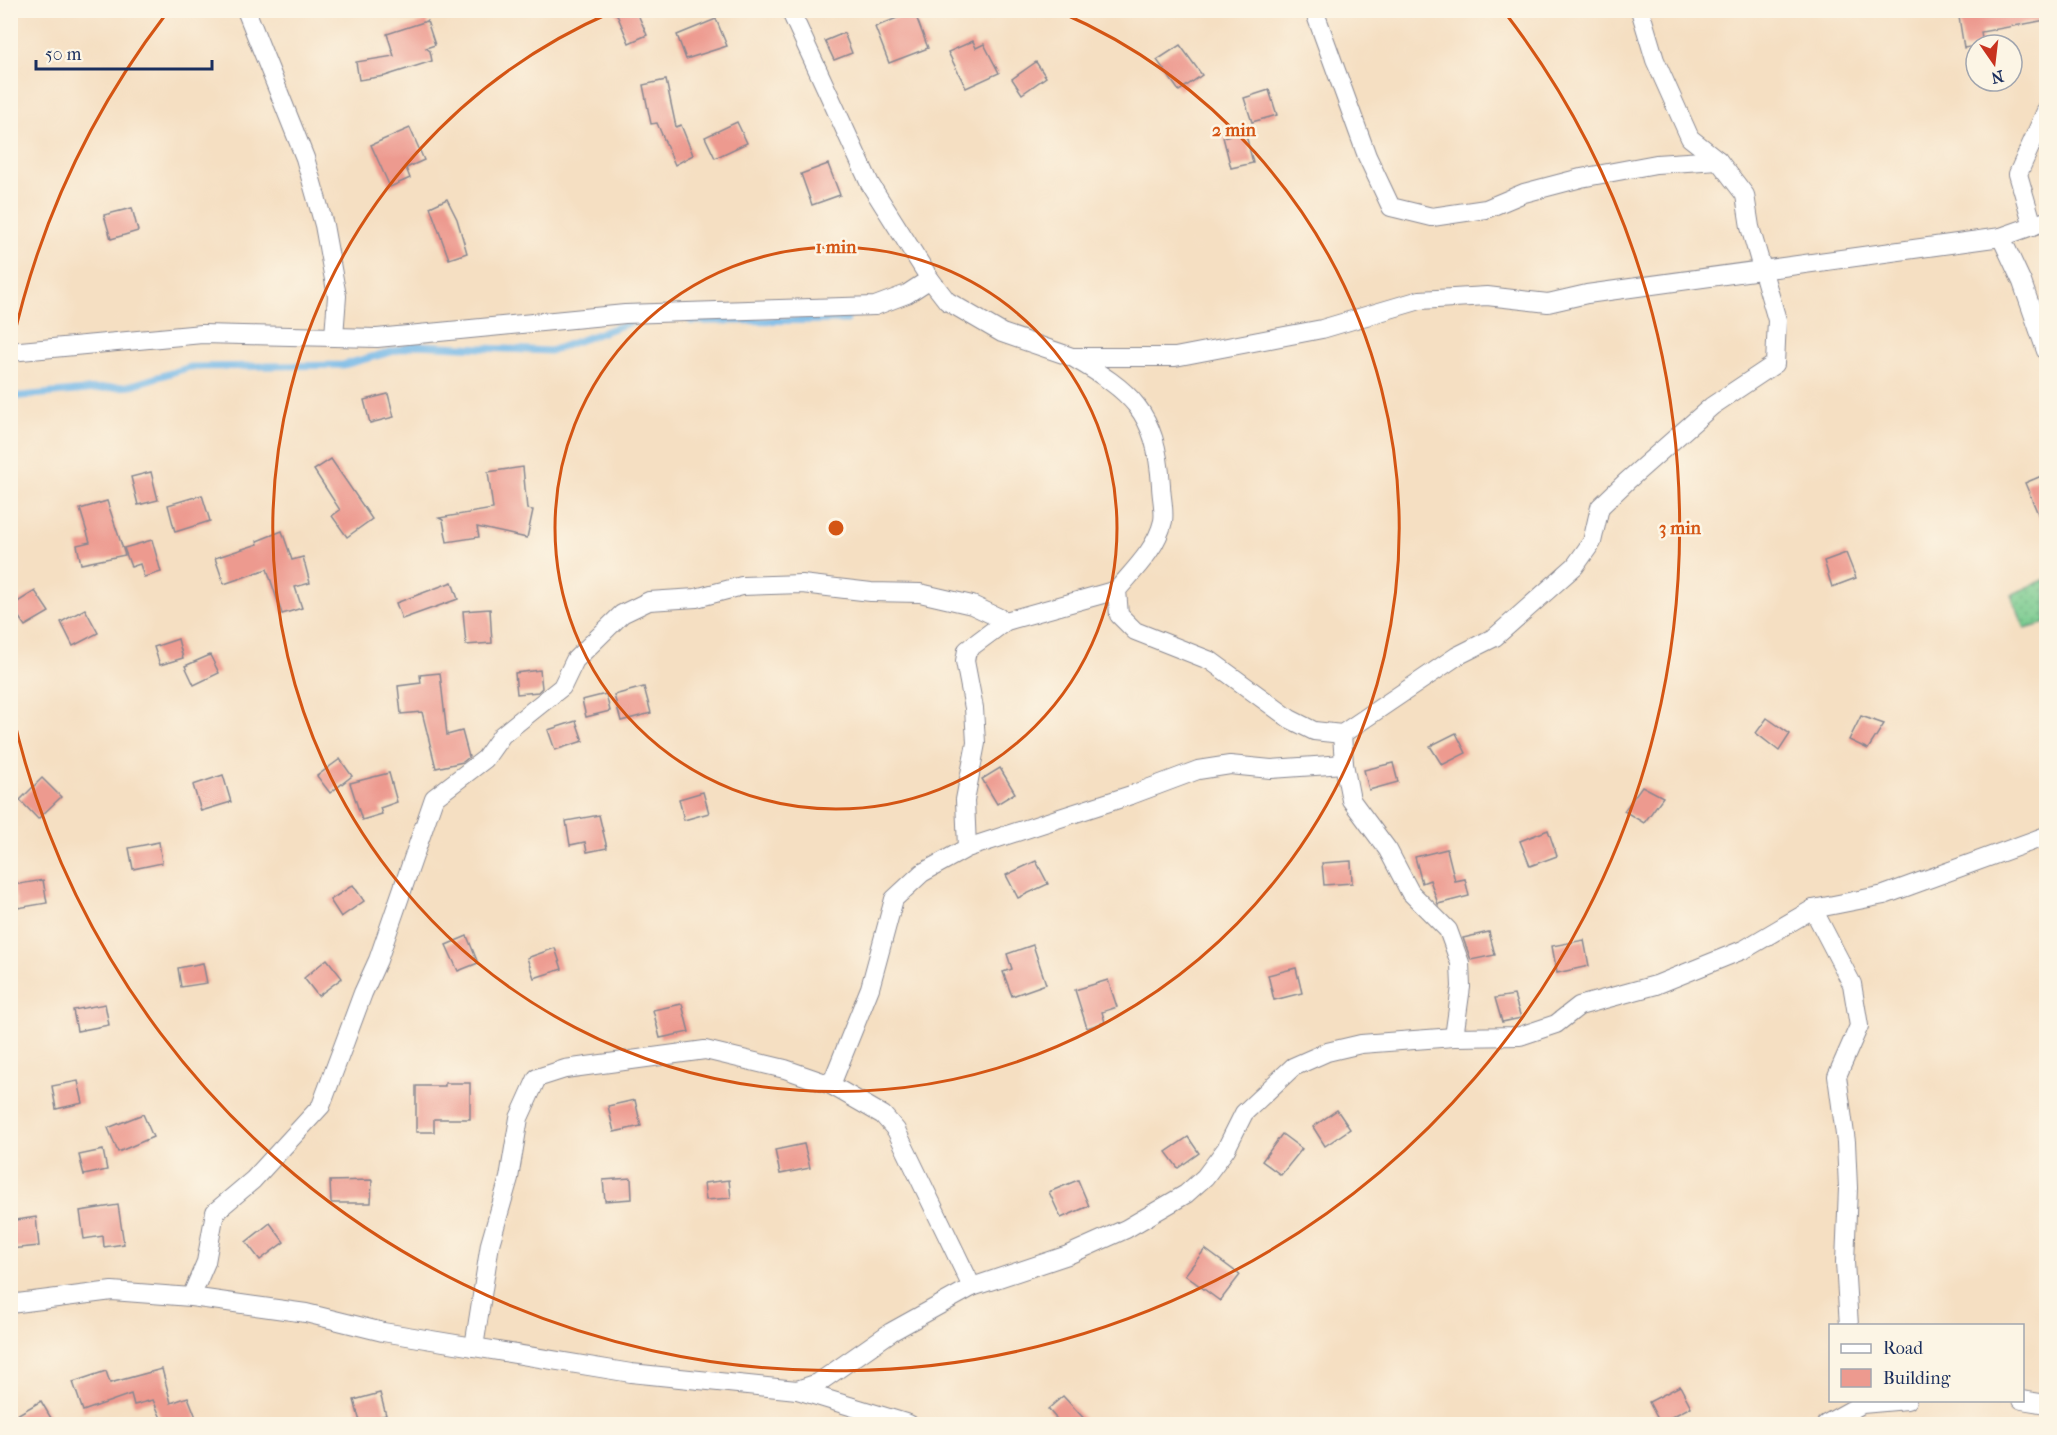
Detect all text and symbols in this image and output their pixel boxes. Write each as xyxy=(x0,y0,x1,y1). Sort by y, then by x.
scale bar xyxy=(36,33,212,71)
north arrow xyxy=(1964,33,2024,93)
text: 50 m xyxy=(45,44,82,65)
text: N xyxy=(1988,66,2006,88)
text: 2 min xyxy=(1212,120,1256,141)
text: 1 min xyxy=(815,237,857,258)
centre of rings xyxy=(826,518,846,538)
text: 3 min xyxy=(1659,518,1702,539)
legend xyxy=(1829,1324,2024,1402)
text: Road xyxy=(1883,1338,1923,1359)
text: Building xyxy=(1883,1368,1951,1389)

